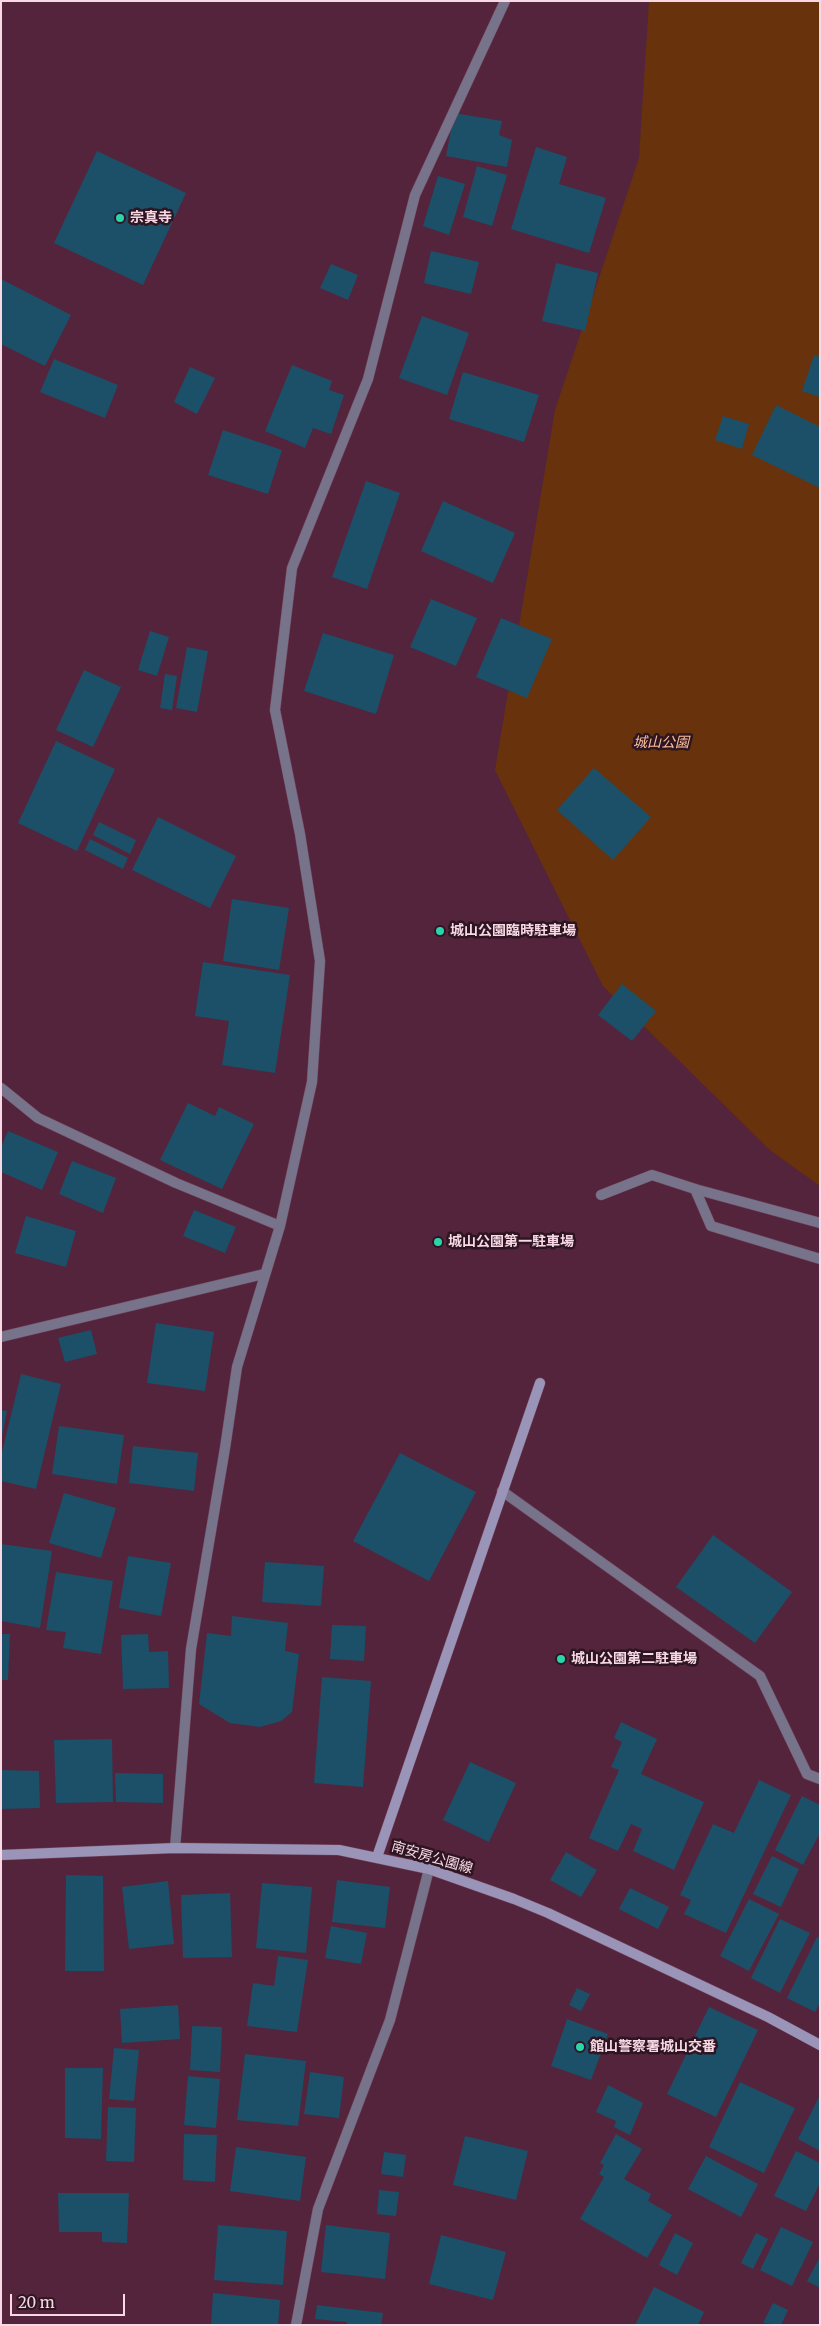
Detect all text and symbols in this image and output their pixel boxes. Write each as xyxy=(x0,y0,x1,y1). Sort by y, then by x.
place label: 宗真寺 xyxy=(130,210,172,226)
marker: 宗真寺 xyxy=(114,212,126,224)
park label: 城山公園 xyxy=(633,735,689,751)
place label: 城山公園臨時駐車場 xyxy=(450,923,576,939)
marker: 城山公園臨時駐車場 xyxy=(434,925,446,937)
place label: 城山公園第一駐車場 xyxy=(448,1234,574,1250)
marker: 城山公園第一駐車場 xyxy=(432,1236,444,1248)
place label: 城山公園第二駐車場 xyxy=(571,1651,697,1667)
marker: 城山公園第二駐車場 xyxy=(555,1653,567,1665)
street label: 南安房公園線 xyxy=(389,1838,475,1878)
place label: 館山警察署城山交番 xyxy=(590,2039,716,2055)
marker: 館山警察署城山交番 xyxy=(574,2041,586,2053)
scale bar xyxy=(12,2284,128,2316)
text: 20 m xyxy=(18,2293,55,2312)

